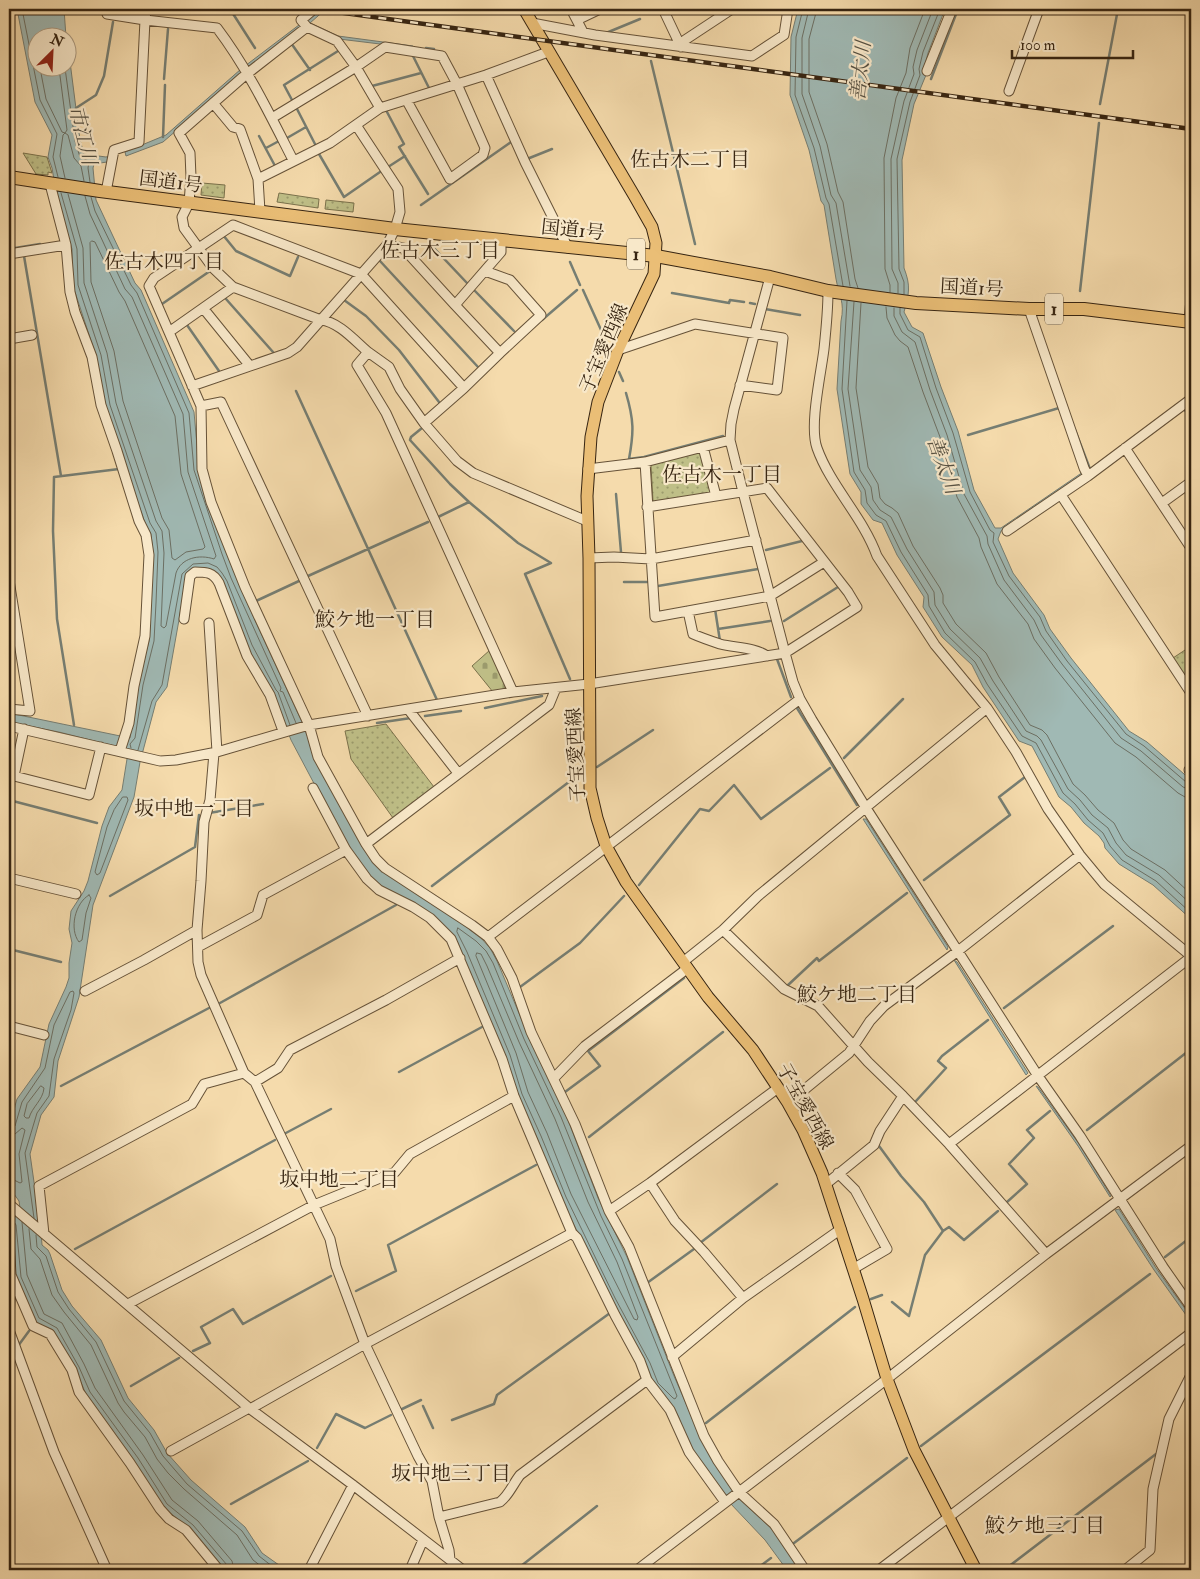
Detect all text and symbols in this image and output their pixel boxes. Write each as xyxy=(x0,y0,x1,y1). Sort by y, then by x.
north arrow xyxy=(28,28,78,78)
scale bar xyxy=(1012,28,1134,60)
text: N xyxy=(47,30,67,51)
text: 100 m xyxy=(1020,36,1056,55)
water label: 善太川 xyxy=(845,38,876,102)
water label: 市江川 xyxy=(63,103,102,169)
district label: 佐古木二丁目 xyxy=(630,147,750,172)
street label: 国道1号 xyxy=(138,166,204,198)
street label: 国道1号 xyxy=(540,215,606,245)
district label: 佐古木三丁目 xyxy=(380,238,500,263)
road number: 1 xyxy=(627,238,645,270)
district label: 佐古木四丁目 xyxy=(104,249,224,274)
street label: 国道1号 xyxy=(939,274,1004,302)
road number: 1 xyxy=(1045,294,1063,324)
street label: 子宝愛西線 xyxy=(574,300,634,397)
water label: 善太川 xyxy=(922,433,966,500)
district label: 佐古木一丁目 xyxy=(662,462,782,487)
district label: 鮫ケ地一丁目 xyxy=(315,607,435,632)
street label: 子宝愛西線 xyxy=(562,707,590,803)
district label: 坂中地一丁目 xyxy=(134,796,254,821)
district label: 鮫ケ地二丁目 xyxy=(797,982,917,1007)
street label: 子宝愛西線 xyxy=(772,1059,839,1154)
district label: 坂中地二丁目 xyxy=(279,1167,399,1192)
district label: 坂中地三丁目 xyxy=(391,1461,511,1486)
district label: 鮫ケ地三丁目 xyxy=(985,1513,1105,1538)

